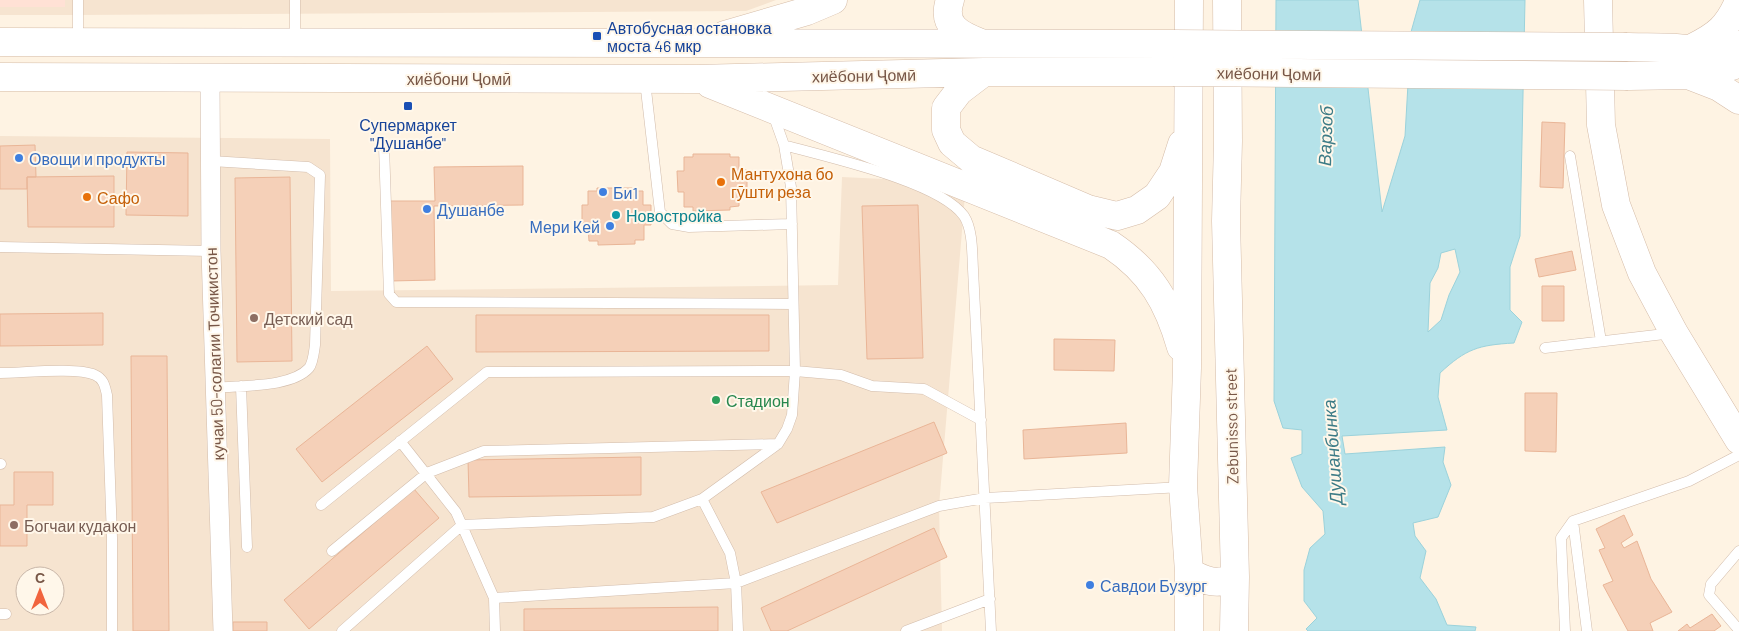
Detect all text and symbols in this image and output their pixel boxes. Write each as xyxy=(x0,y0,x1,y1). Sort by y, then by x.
place label: Автобусная остановка моста 46 мкр xyxy=(607,18,772,55)
marker: Автобусная остановка моста 46 мкр xyxy=(591,30,603,42)
street label: хиёбони Ҷомӣ xyxy=(1217,63,1321,83)
street label: хиёбони Ҷомӣ xyxy=(812,65,916,85)
street label: хиёбони Ҷомӣ xyxy=(407,69,511,88)
marker: Супермаркет "Душанбе" xyxy=(402,100,414,112)
water label: Варзоб xyxy=(1313,105,1337,166)
place label: Супермаркет "Душанбе" xyxy=(359,115,458,152)
place label: Овощи и продукты xyxy=(29,149,166,168)
marker: Овощи и продукты xyxy=(13,152,25,164)
place label: Мантухона бо гӯшти реза xyxy=(731,164,834,201)
marker: Мантухона бо гӯшти реза xyxy=(715,176,727,188)
place label: Би1 xyxy=(613,183,638,202)
marker: Би1 xyxy=(597,186,609,198)
place label: Сафо xyxy=(97,188,140,207)
marker: Сафо xyxy=(81,191,93,203)
place label: Душанбе xyxy=(437,200,505,219)
marker: Душанбе xyxy=(421,203,433,215)
place label: Новостройка xyxy=(626,206,722,225)
marker: Новостройка xyxy=(610,209,622,221)
place label: Мери Кей xyxy=(529,217,600,236)
marker: Мери Кей xyxy=(604,220,616,232)
street label: кучаи 50-солагии Точикистон xyxy=(201,247,227,461)
place label: Детский сад xyxy=(264,309,353,328)
marker: Детский сад xyxy=(248,312,260,324)
street label: Zebunisso street xyxy=(1220,368,1242,484)
place label: Стадион xyxy=(726,391,790,410)
marker: Стадион xyxy=(710,394,722,406)
water label: Душанбинка xyxy=(1317,399,1347,507)
place label: Богчаи кудакон xyxy=(24,516,136,535)
marker: Богчаи кудакон xyxy=(8,519,20,531)
north arrow xyxy=(15,566,65,616)
text: С xyxy=(35,569,45,586)
place label: Савдои Бузург xyxy=(1100,576,1207,595)
marker: Савдои Бузург xyxy=(1084,579,1096,591)

